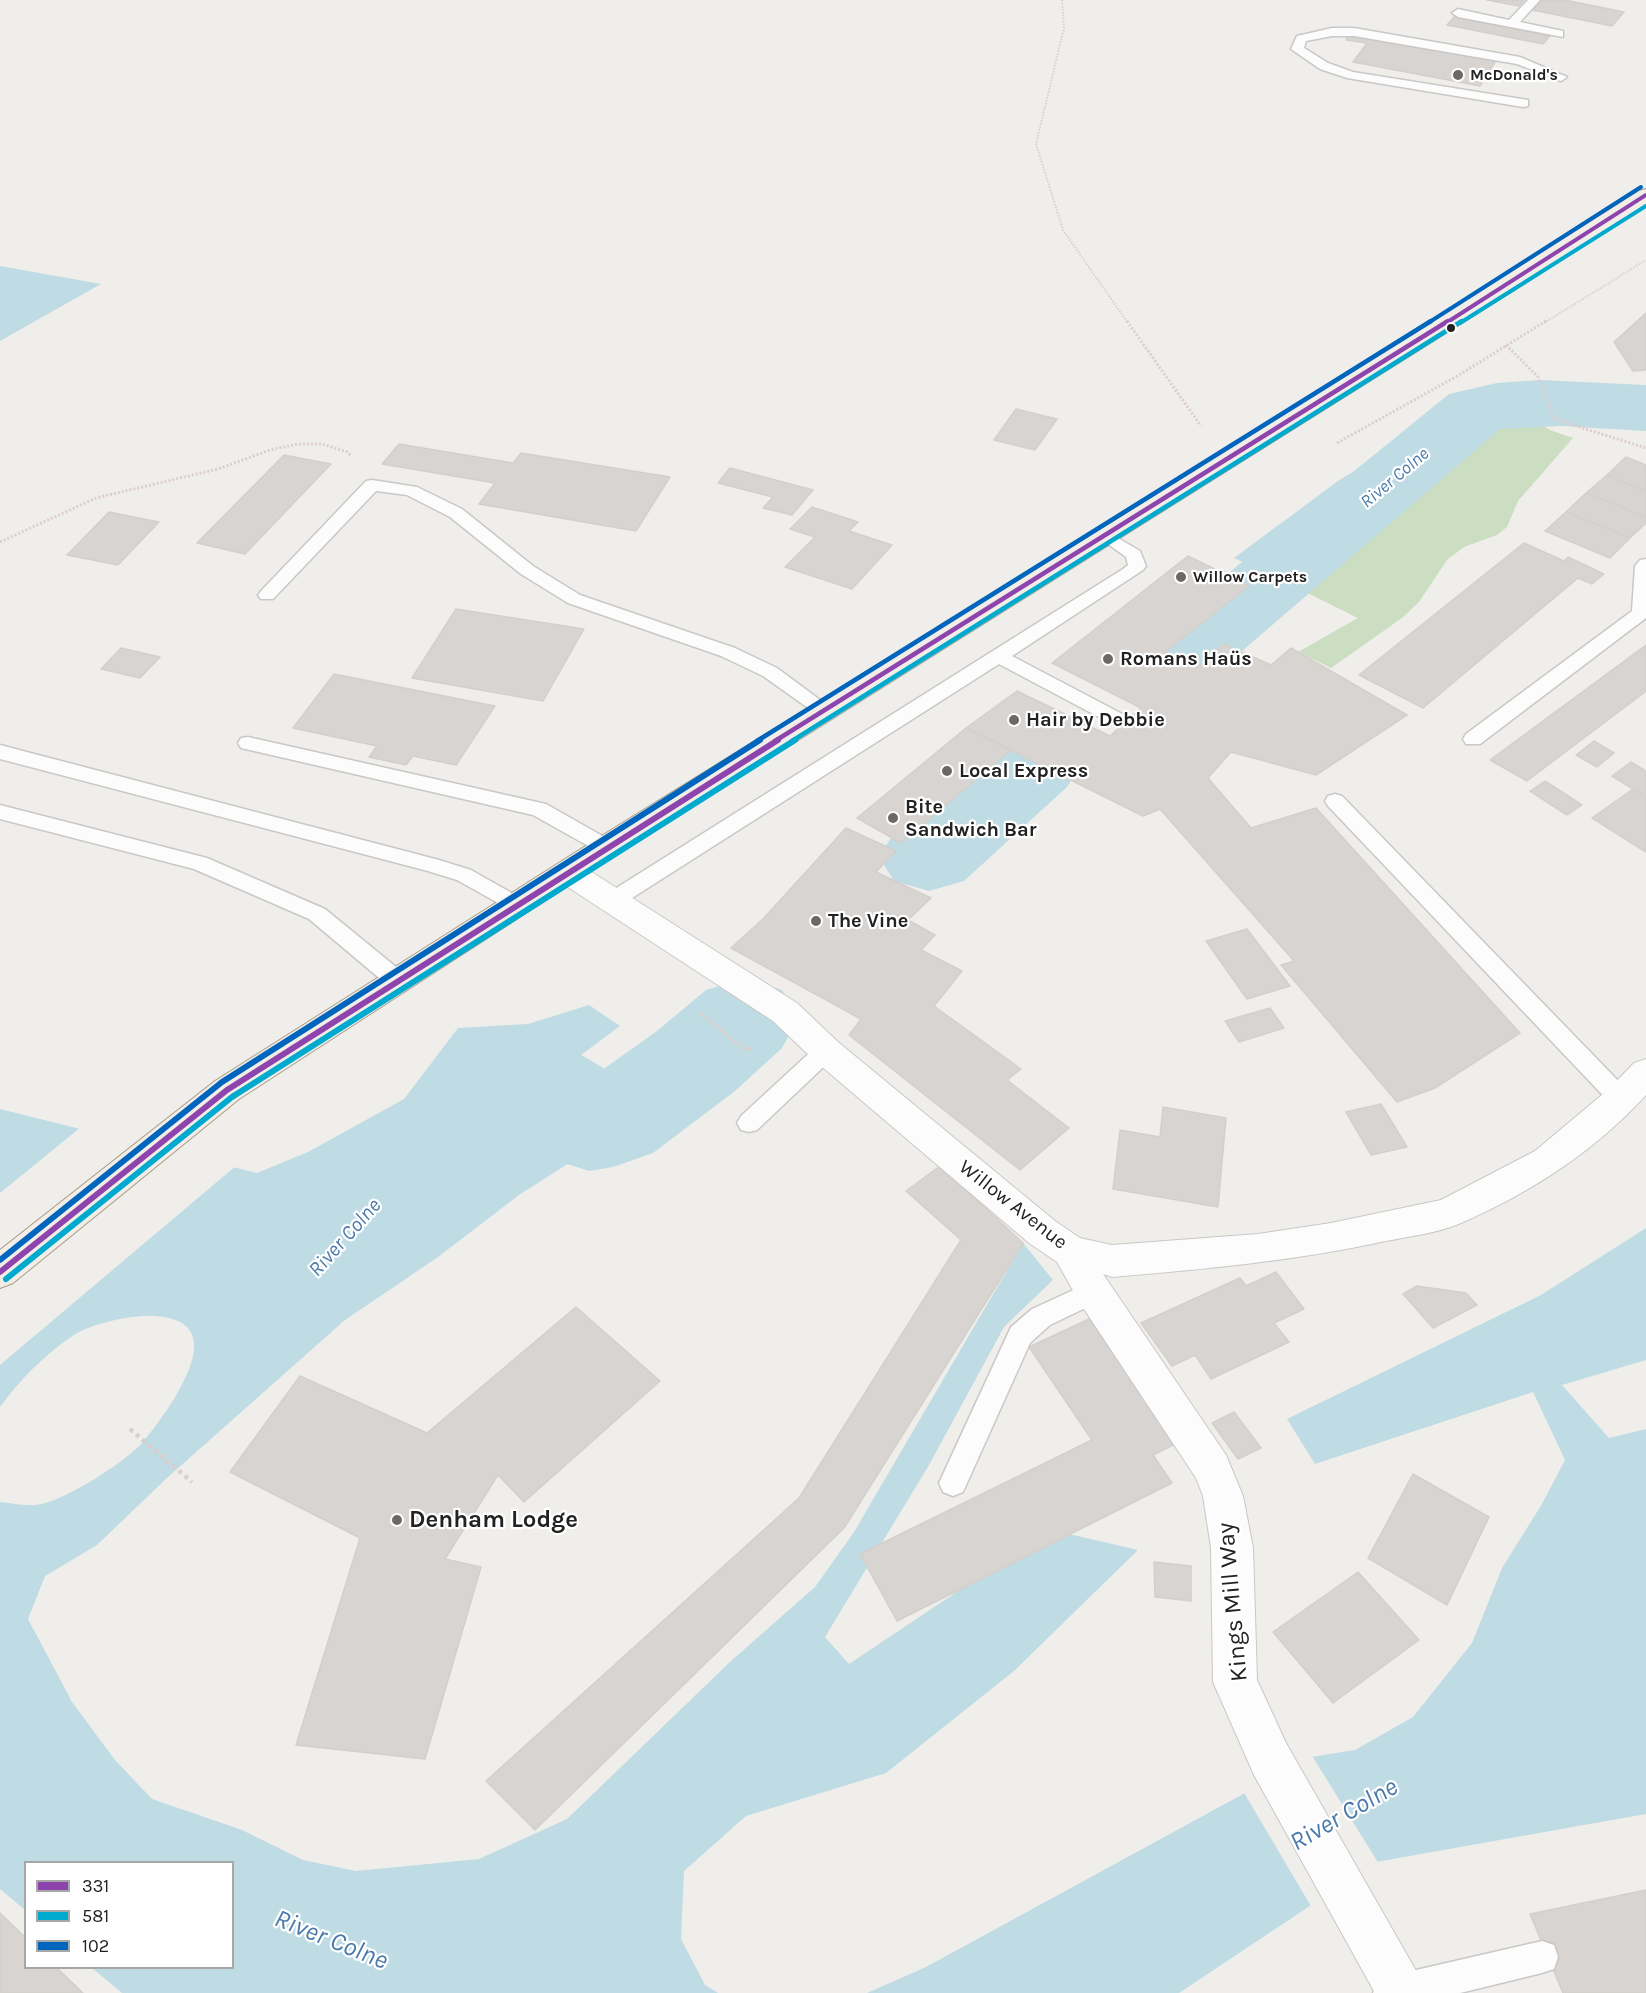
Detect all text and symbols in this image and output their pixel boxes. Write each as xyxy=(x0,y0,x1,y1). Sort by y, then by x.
place label: McDonald's xyxy=(1470,65,1558,85)
marker: McDonald's xyxy=(1451,68,1465,82)
unlabelled marker xyxy=(1445,322,1457,334)
water label: River Colne xyxy=(1356,443,1434,513)
place label: Willow Carpets xyxy=(1193,567,1307,587)
marker: Willow Carpets xyxy=(1174,570,1188,584)
place label: Romans Haüs xyxy=(1120,647,1252,671)
marker: Romans Haüs xyxy=(1101,652,1115,666)
place label: Hair by Debbie xyxy=(1026,708,1165,732)
marker: Hair by Debbie xyxy=(1007,713,1021,727)
place label: Local Express xyxy=(959,759,1088,783)
marker: Local Express xyxy=(940,764,954,778)
place label: Bite Sandwich Bar xyxy=(905,795,1037,842)
marker: Bite Sandwich Bar xyxy=(886,811,900,825)
place label: The Vine xyxy=(828,909,908,933)
marker: The Vine xyxy=(809,914,823,928)
street label: Willow Avenue xyxy=(954,1155,1072,1255)
water label: River Colne xyxy=(303,1194,387,1282)
place label: Denham Lodge xyxy=(409,1506,578,1534)
marker: Denham Lodge xyxy=(390,1513,404,1527)
street label: Kings Mill Way xyxy=(1212,1521,1254,1683)
water label: River Colne xyxy=(1284,1772,1404,1858)
legend xyxy=(24,1861,234,1969)
text: 331 xyxy=(82,1875,109,1897)
water label: River Colne xyxy=(270,1903,392,1977)
text: 581 xyxy=(82,1905,109,1927)
text: 102 xyxy=(82,1935,109,1957)

